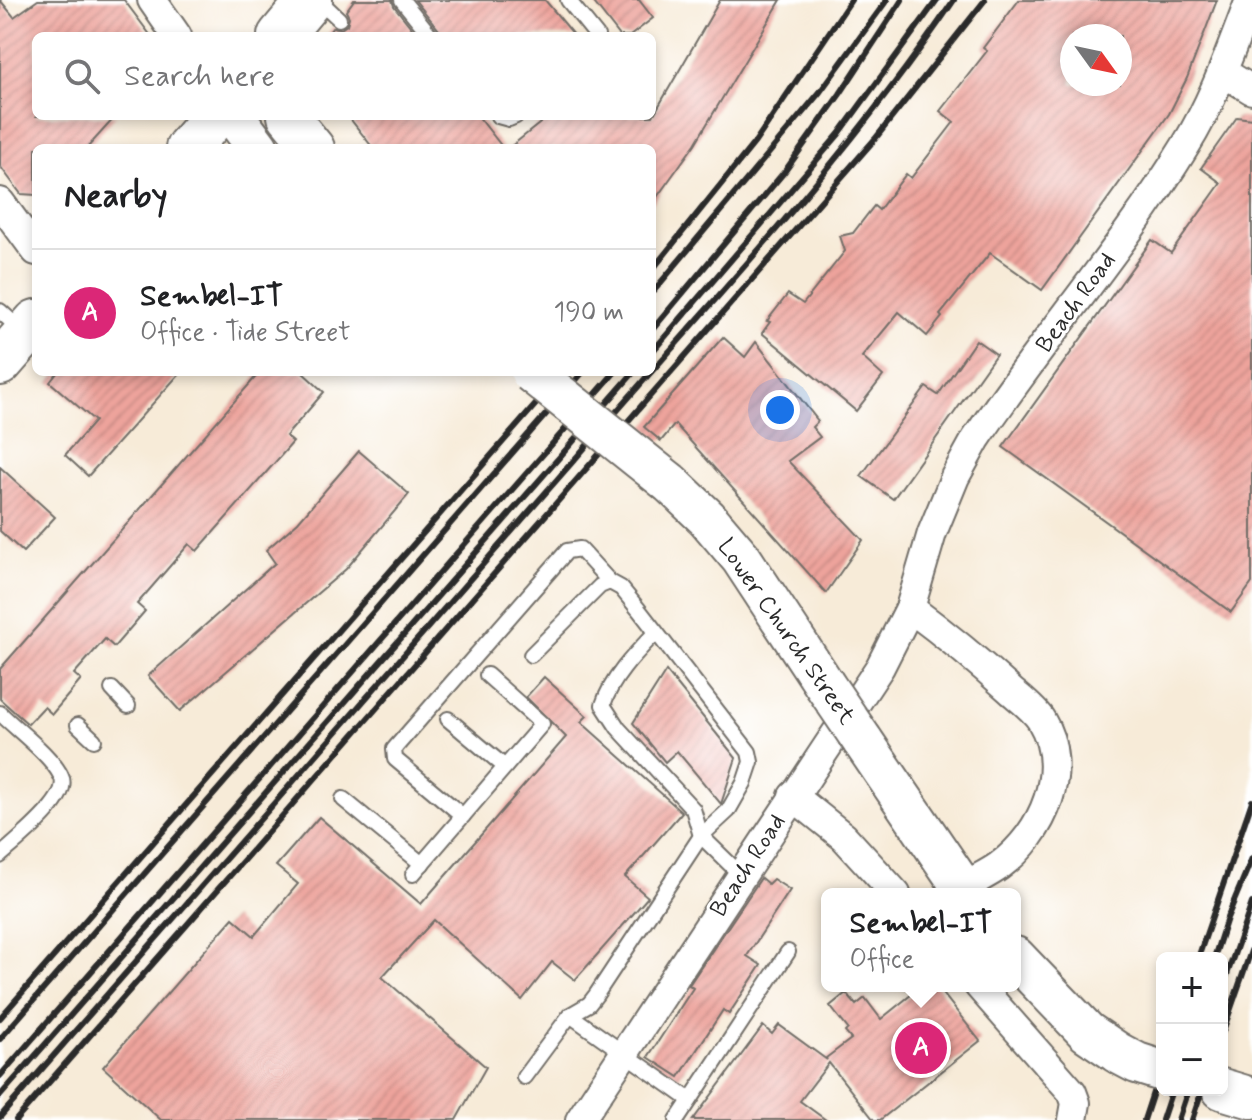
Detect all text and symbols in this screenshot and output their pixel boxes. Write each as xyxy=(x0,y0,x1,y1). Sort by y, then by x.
north arrow xyxy=(1060,24,1132,96)
search box xyxy=(32,32,656,120)
icon: search xyxy=(60,54,104,98)
text: Search here xyxy=(124,57,275,96)
text: Nearby xyxy=(64,174,168,219)
street label: Beach Road xyxy=(1029,247,1123,359)
text: Sembel-IT xyxy=(140,277,283,316)
text: A xyxy=(81,296,99,330)
text: 190 m xyxy=(554,296,624,330)
text: Office · Tide Street xyxy=(140,316,350,350)
your location xyxy=(760,390,800,430)
street label: Lower Church Street xyxy=(710,533,862,731)
street label: Beach Road xyxy=(703,808,793,923)
popup xyxy=(821,888,1021,992)
text: Sembel-IT xyxy=(849,904,993,943)
text: Office xyxy=(849,943,914,977)
map controls xyxy=(1156,952,1228,1096)
button: + xyxy=(1156,952,1228,1024)
pin: A xyxy=(895,1018,947,1078)
button: − xyxy=(1156,1024,1228,1096)

